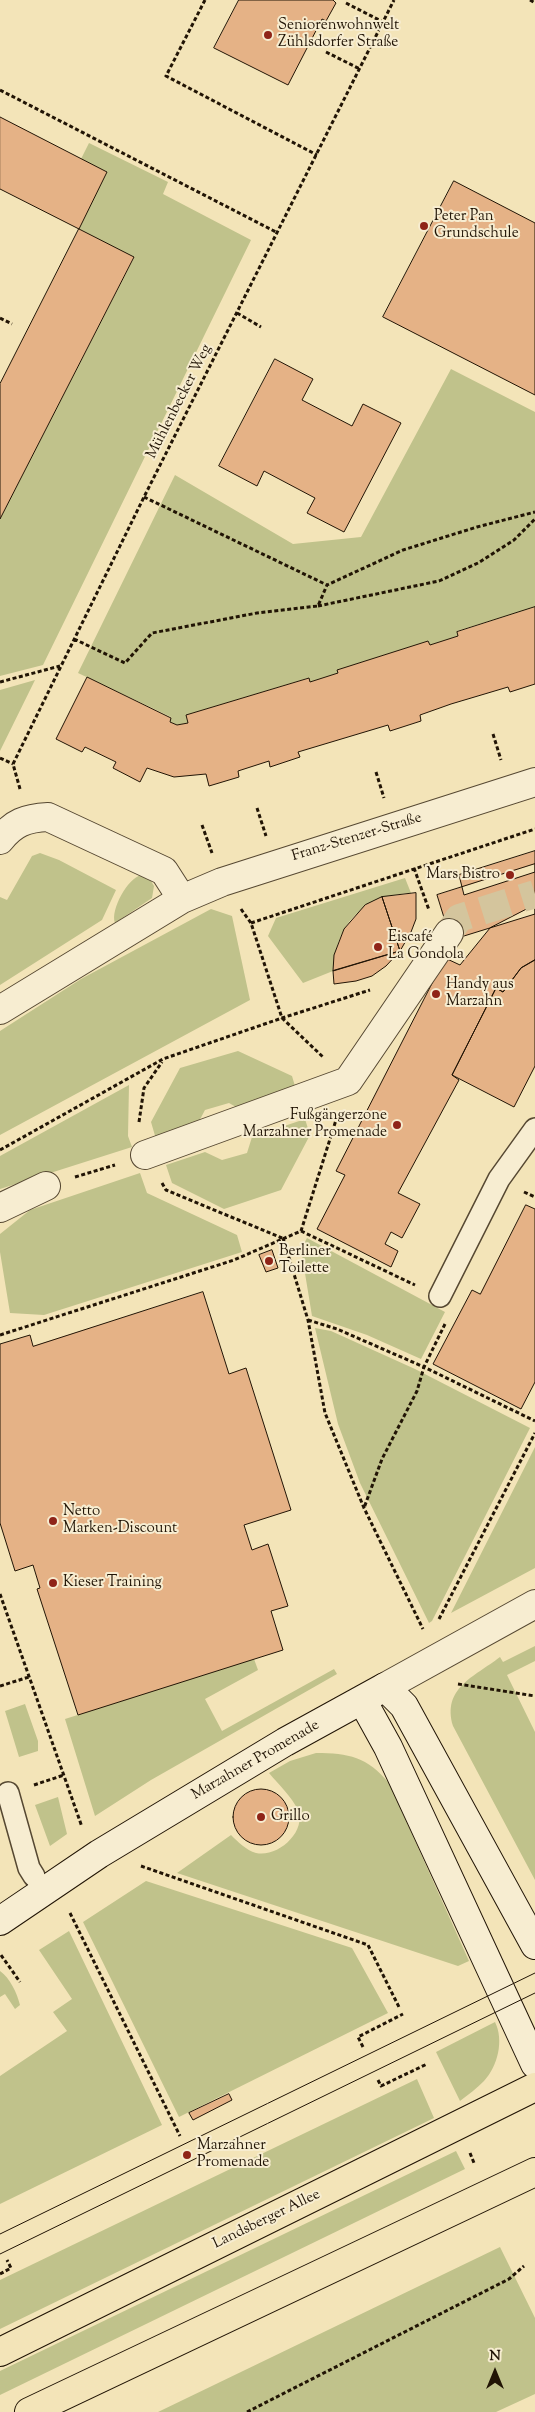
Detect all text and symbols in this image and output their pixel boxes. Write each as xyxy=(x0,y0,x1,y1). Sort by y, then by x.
place label: Seniorenwohnwelt Zühlsdorfer Straße xyxy=(278,17,399,52)
marker: Seniorenwohnwelt Zühlsdorfer Straße xyxy=(262,29,274,41)
place label: Peter Pan Grundschule xyxy=(434,208,519,243)
marker: Peter Pan Grundschule xyxy=(418,220,430,232)
street label: Mühlenbecker Weg xyxy=(143,342,217,462)
street label: Franz-Stenzer-Straße xyxy=(290,810,424,866)
place label: Mars Bistro xyxy=(426,866,500,884)
marker: Mars Bistro xyxy=(504,869,516,881)
place label: Eiscafé La Gondola xyxy=(388,929,464,964)
marker: Eiscafé La Gondola xyxy=(372,941,384,953)
place label: Handy aus Marzahn xyxy=(446,976,514,1011)
marker: Handy aus Marzahn xyxy=(430,988,442,1000)
place label: Fußgängerzone Marzahner Promenade xyxy=(243,1107,387,1142)
marker: Fußgängerzone Marzahner Promenade xyxy=(391,1119,403,1131)
place label: Berliner Toilette xyxy=(279,1243,331,1278)
marker: Berliner Toilette xyxy=(263,1255,275,1267)
place label: Netto Marken-Discount xyxy=(63,1503,177,1538)
marker: Netto Marken-Discount xyxy=(47,1515,59,1527)
place label: Kieser Training xyxy=(63,1574,162,1592)
marker: Kieser Training xyxy=(47,1577,59,1589)
street label: Marzahner Promenade xyxy=(189,1717,323,1805)
place label: Grillo xyxy=(271,1808,310,1826)
marker: Grillo xyxy=(255,1811,267,1823)
place label: Marzahner Promenade xyxy=(197,2137,269,2172)
marker: Marzahner Promenade xyxy=(181,2149,193,2161)
street label: Landsberger Allee xyxy=(210,2186,324,2254)
north arrow xyxy=(470,2347,520,2397)
text: N xyxy=(489,2347,501,2367)

